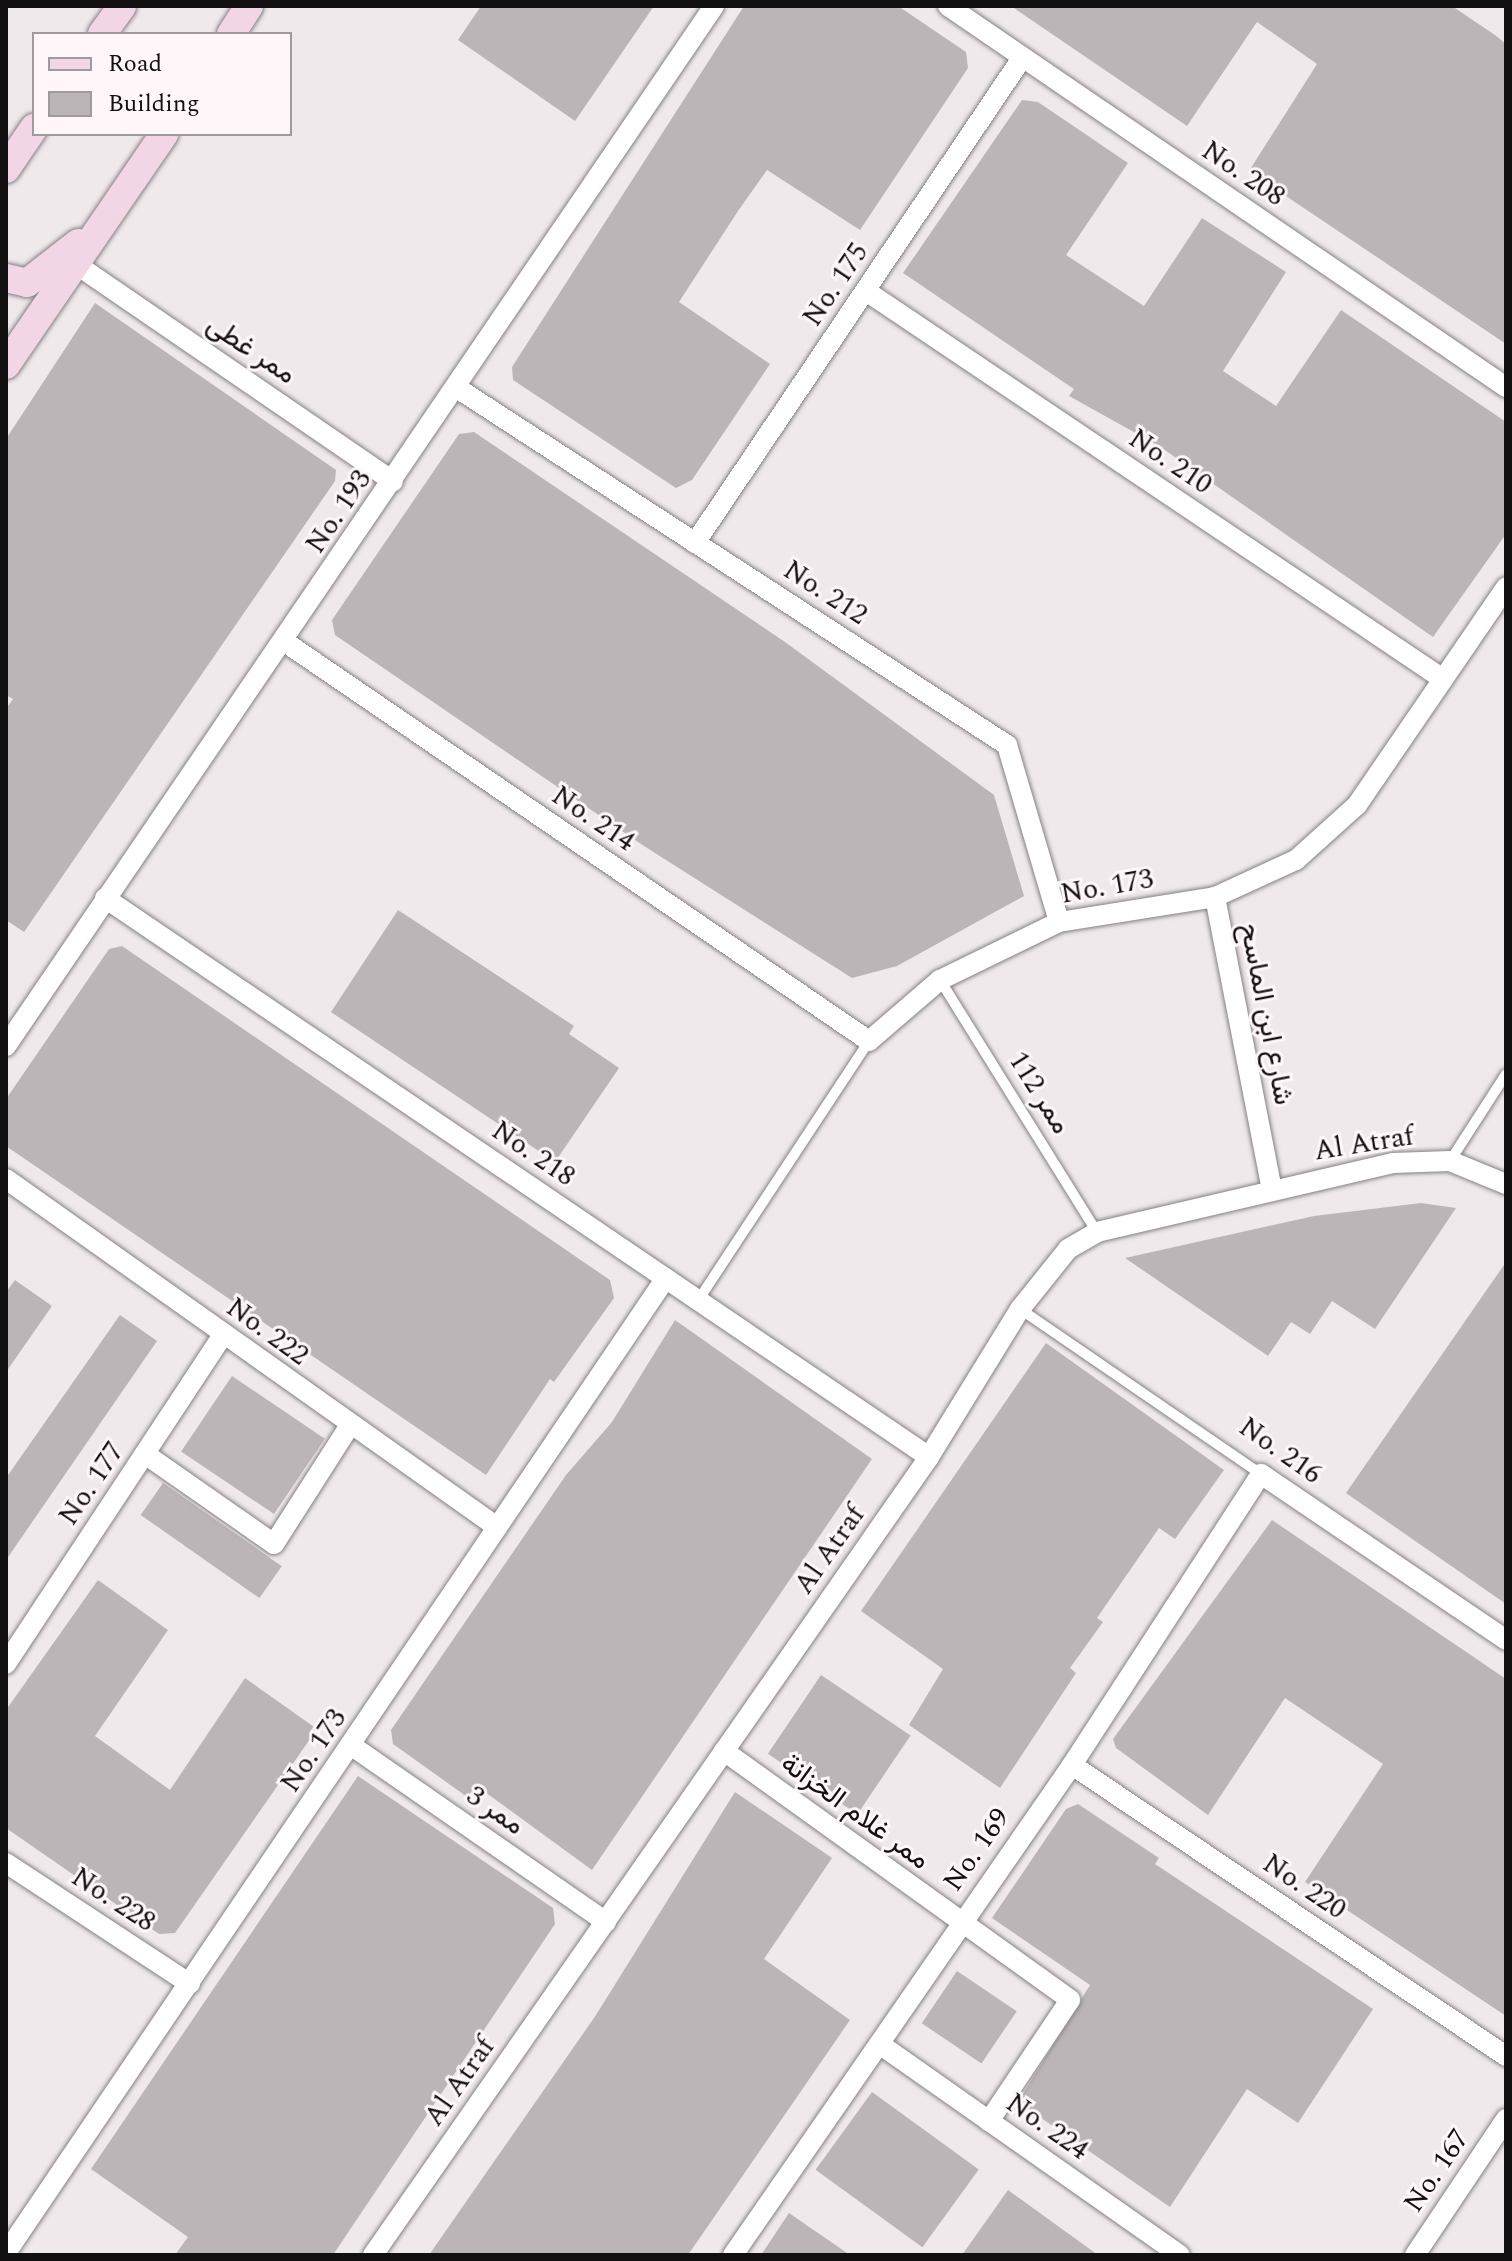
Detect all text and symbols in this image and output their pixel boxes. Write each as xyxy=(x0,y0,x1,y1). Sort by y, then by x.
legend xyxy=(32,32,292,136)
text: Road xyxy=(108,46,162,82)
text: Building xyxy=(108,86,200,122)
street label: No. 208 xyxy=(1195,134,1291,214)
street label: No. 175 xyxy=(796,237,876,333)
street label: ممر غطى xyxy=(200,308,302,392)
street label: No. 210 xyxy=(1122,422,1218,502)
street label: No. 193 xyxy=(299,464,379,560)
street label: No. 212 xyxy=(777,554,873,632)
street label: No. 214 xyxy=(545,779,641,859)
street label: No. 173 xyxy=(1058,862,1156,912)
street label: شارع ابن الماسح xyxy=(1232,920,1300,1108)
street label: ممر 112 xyxy=(1001,1046,1077,1140)
street label: No. 218 xyxy=(485,1114,581,1194)
street label: Al Atraf xyxy=(1312,1120,1416,1168)
street label: No. 222 xyxy=(219,1291,315,1373)
street label: No. 216 xyxy=(1232,1411,1328,1491)
street label: No. 177 xyxy=(52,1436,132,1532)
street label: Al Atraf xyxy=(787,1499,873,1601)
street label: No. 173 xyxy=(274,1703,354,1799)
street label: ممر غلام الخزانة xyxy=(774,1747,936,1877)
street label: ممر 3 xyxy=(460,1779,530,1843)
street label: No. 169 xyxy=(937,1802,1017,1898)
street label: No. 220 xyxy=(1256,1847,1352,1927)
street label: No. 228 xyxy=(65,1861,161,1939)
street label: Al Atraf xyxy=(417,2031,503,2133)
street label: No. 224 xyxy=(999,2087,1095,2167)
street label: No. 167 xyxy=(1397,2123,1477,2219)

